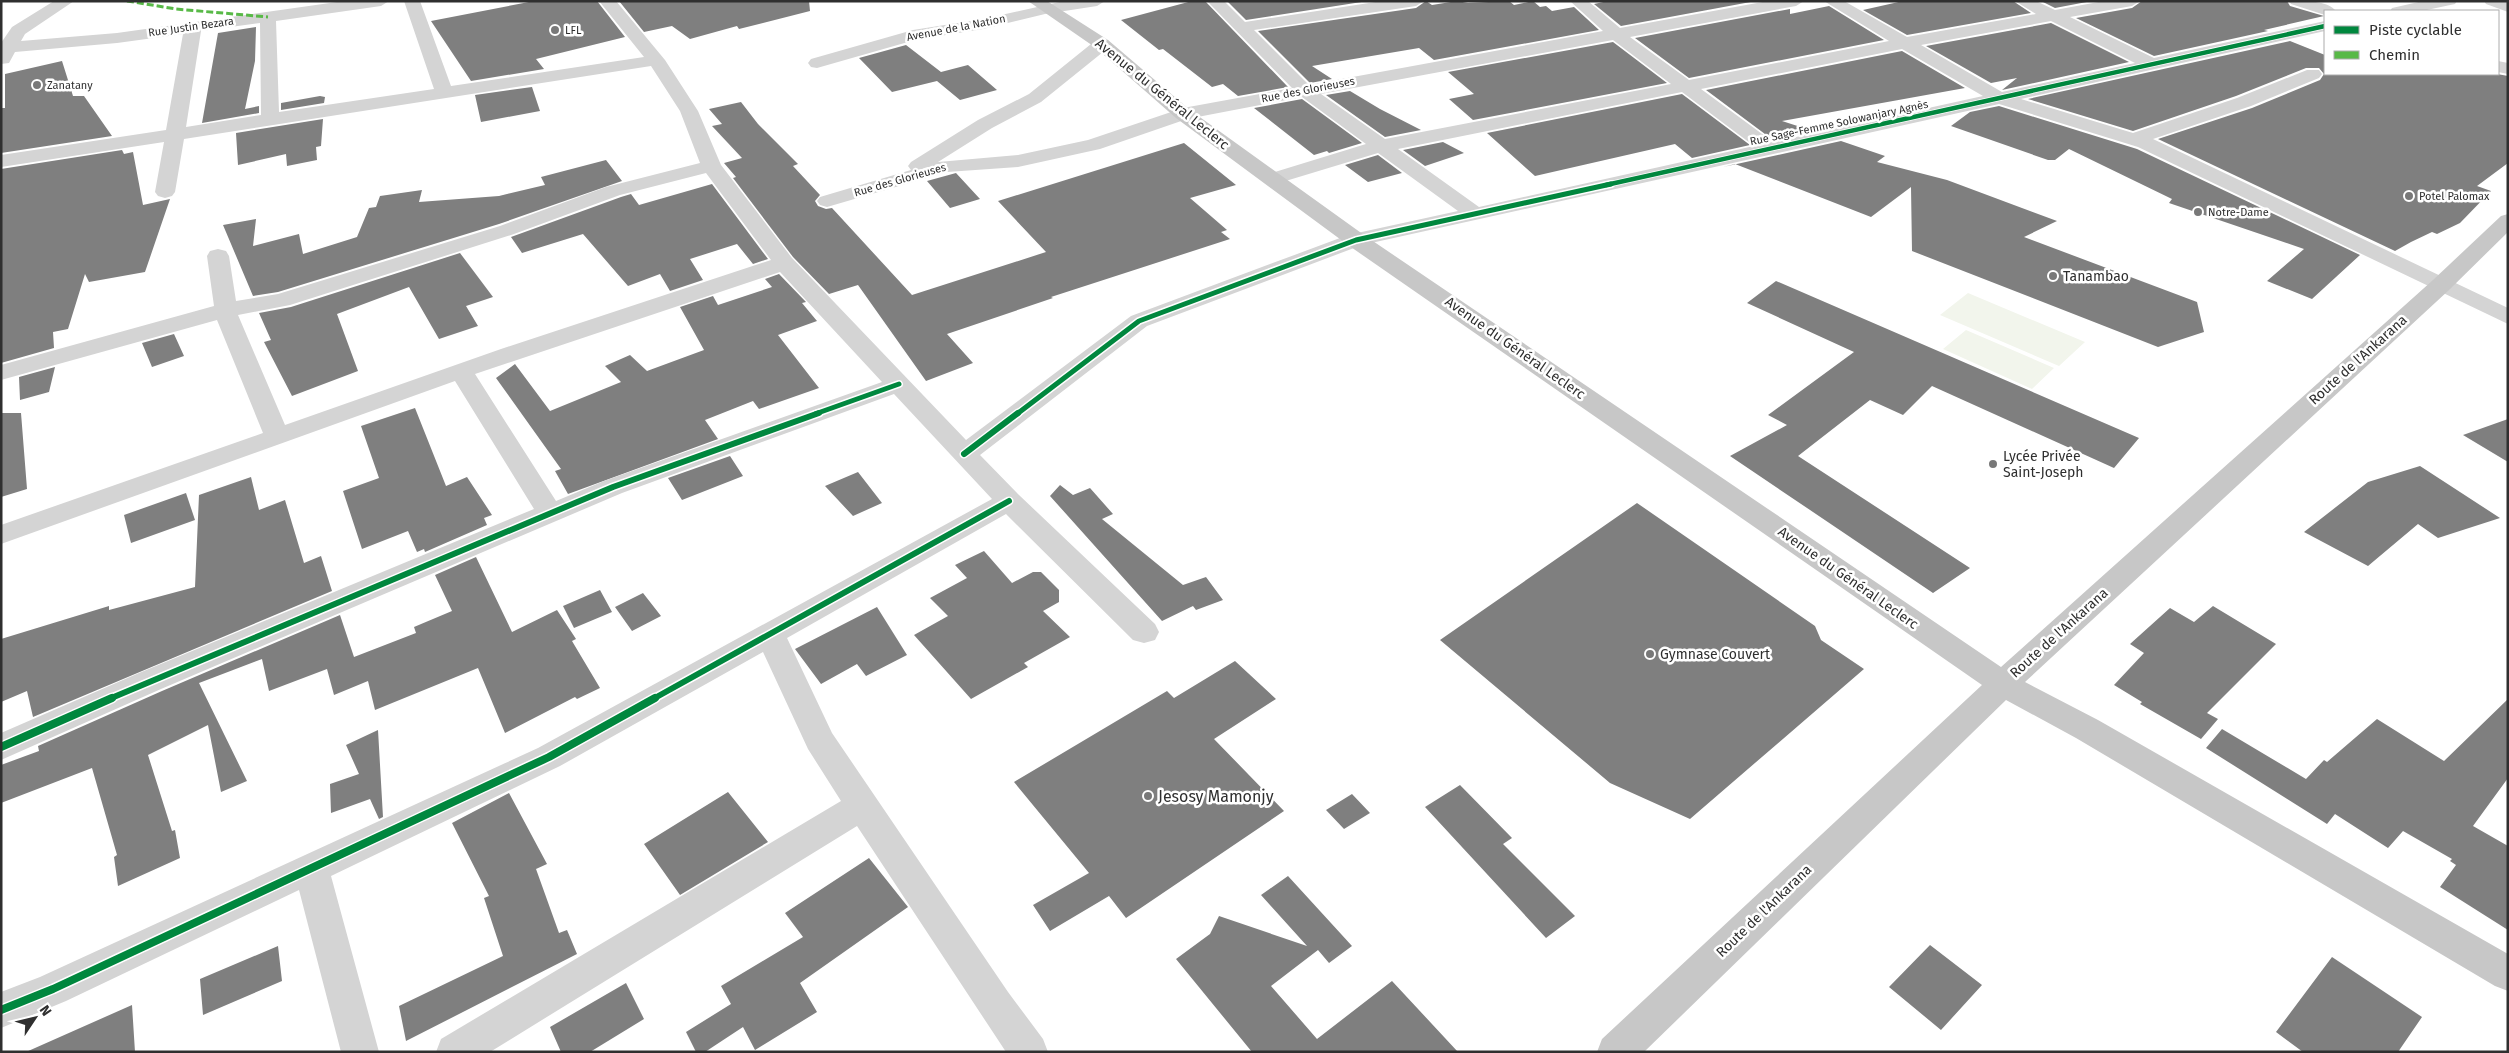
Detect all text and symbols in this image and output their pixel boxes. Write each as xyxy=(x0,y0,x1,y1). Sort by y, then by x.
legend xyxy=(2324,10,2499,75)
street label: Avenue de la Nation xyxy=(905,12,1007,44)
street label: Rue Justin Bezara xyxy=(147,15,235,39)
text: Piste cyclable xyxy=(2369,21,2462,39)
marker: LFL xyxy=(549,24,561,36)
place label: LFL xyxy=(565,24,582,37)
street label: Avenue du Général Leclerc xyxy=(1092,35,1233,153)
text: Chemin xyxy=(2369,46,2420,64)
street label: Rue des Glorieuses xyxy=(1260,75,1356,105)
marker: Zanatany xyxy=(31,79,43,91)
place label: Zanatany xyxy=(47,79,93,92)
street label: Rue Sage-Femme Solowanjary Agnès xyxy=(1749,98,1929,148)
street label: Rue des Glorieuses xyxy=(852,161,948,199)
marker: Potel Palomax xyxy=(2403,190,2415,202)
place label: Potel Palomax xyxy=(2419,190,2490,203)
marker: Notre-Dame xyxy=(2192,206,2204,218)
place label: Notre-Dame xyxy=(2208,206,2269,219)
place label: Tanambao xyxy=(2063,268,2129,285)
marker: Tanambao xyxy=(2047,270,2059,282)
street label: Avenue du Général Leclerc xyxy=(1442,293,1589,403)
street label: Route de l'Ankarana xyxy=(2305,311,2411,409)
place label: Lycée Privée Saint-Joseph xyxy=(2003,448,2084,481)
marker: Lycée Privée Saint-Joseph xyxy=(1987,458,1999,470)
street label: Avenue du Général Leclerc xyxy=(1775,523,1922,633)
street label: Route de l'Ankarana xyxy=(2006,584,2112,682)
place label: Gymnase Couvert xyxy=(1660,646,1771,663)
marker: Gymnase Couvert xyxy=(1644,648,1656,660)
place label: Jesosy Mamonjy xyxy=(1158,787,1274,806)
marker: Jesosy Mamonjy xyxy=(1142,790,1154,802)
street label: Route de l'Ankarana xyxy=(1713,861,1815,961)
north arrow xyxy=(10,993,60,1043)
text: N xyxy=(36,1002,55,1020)

